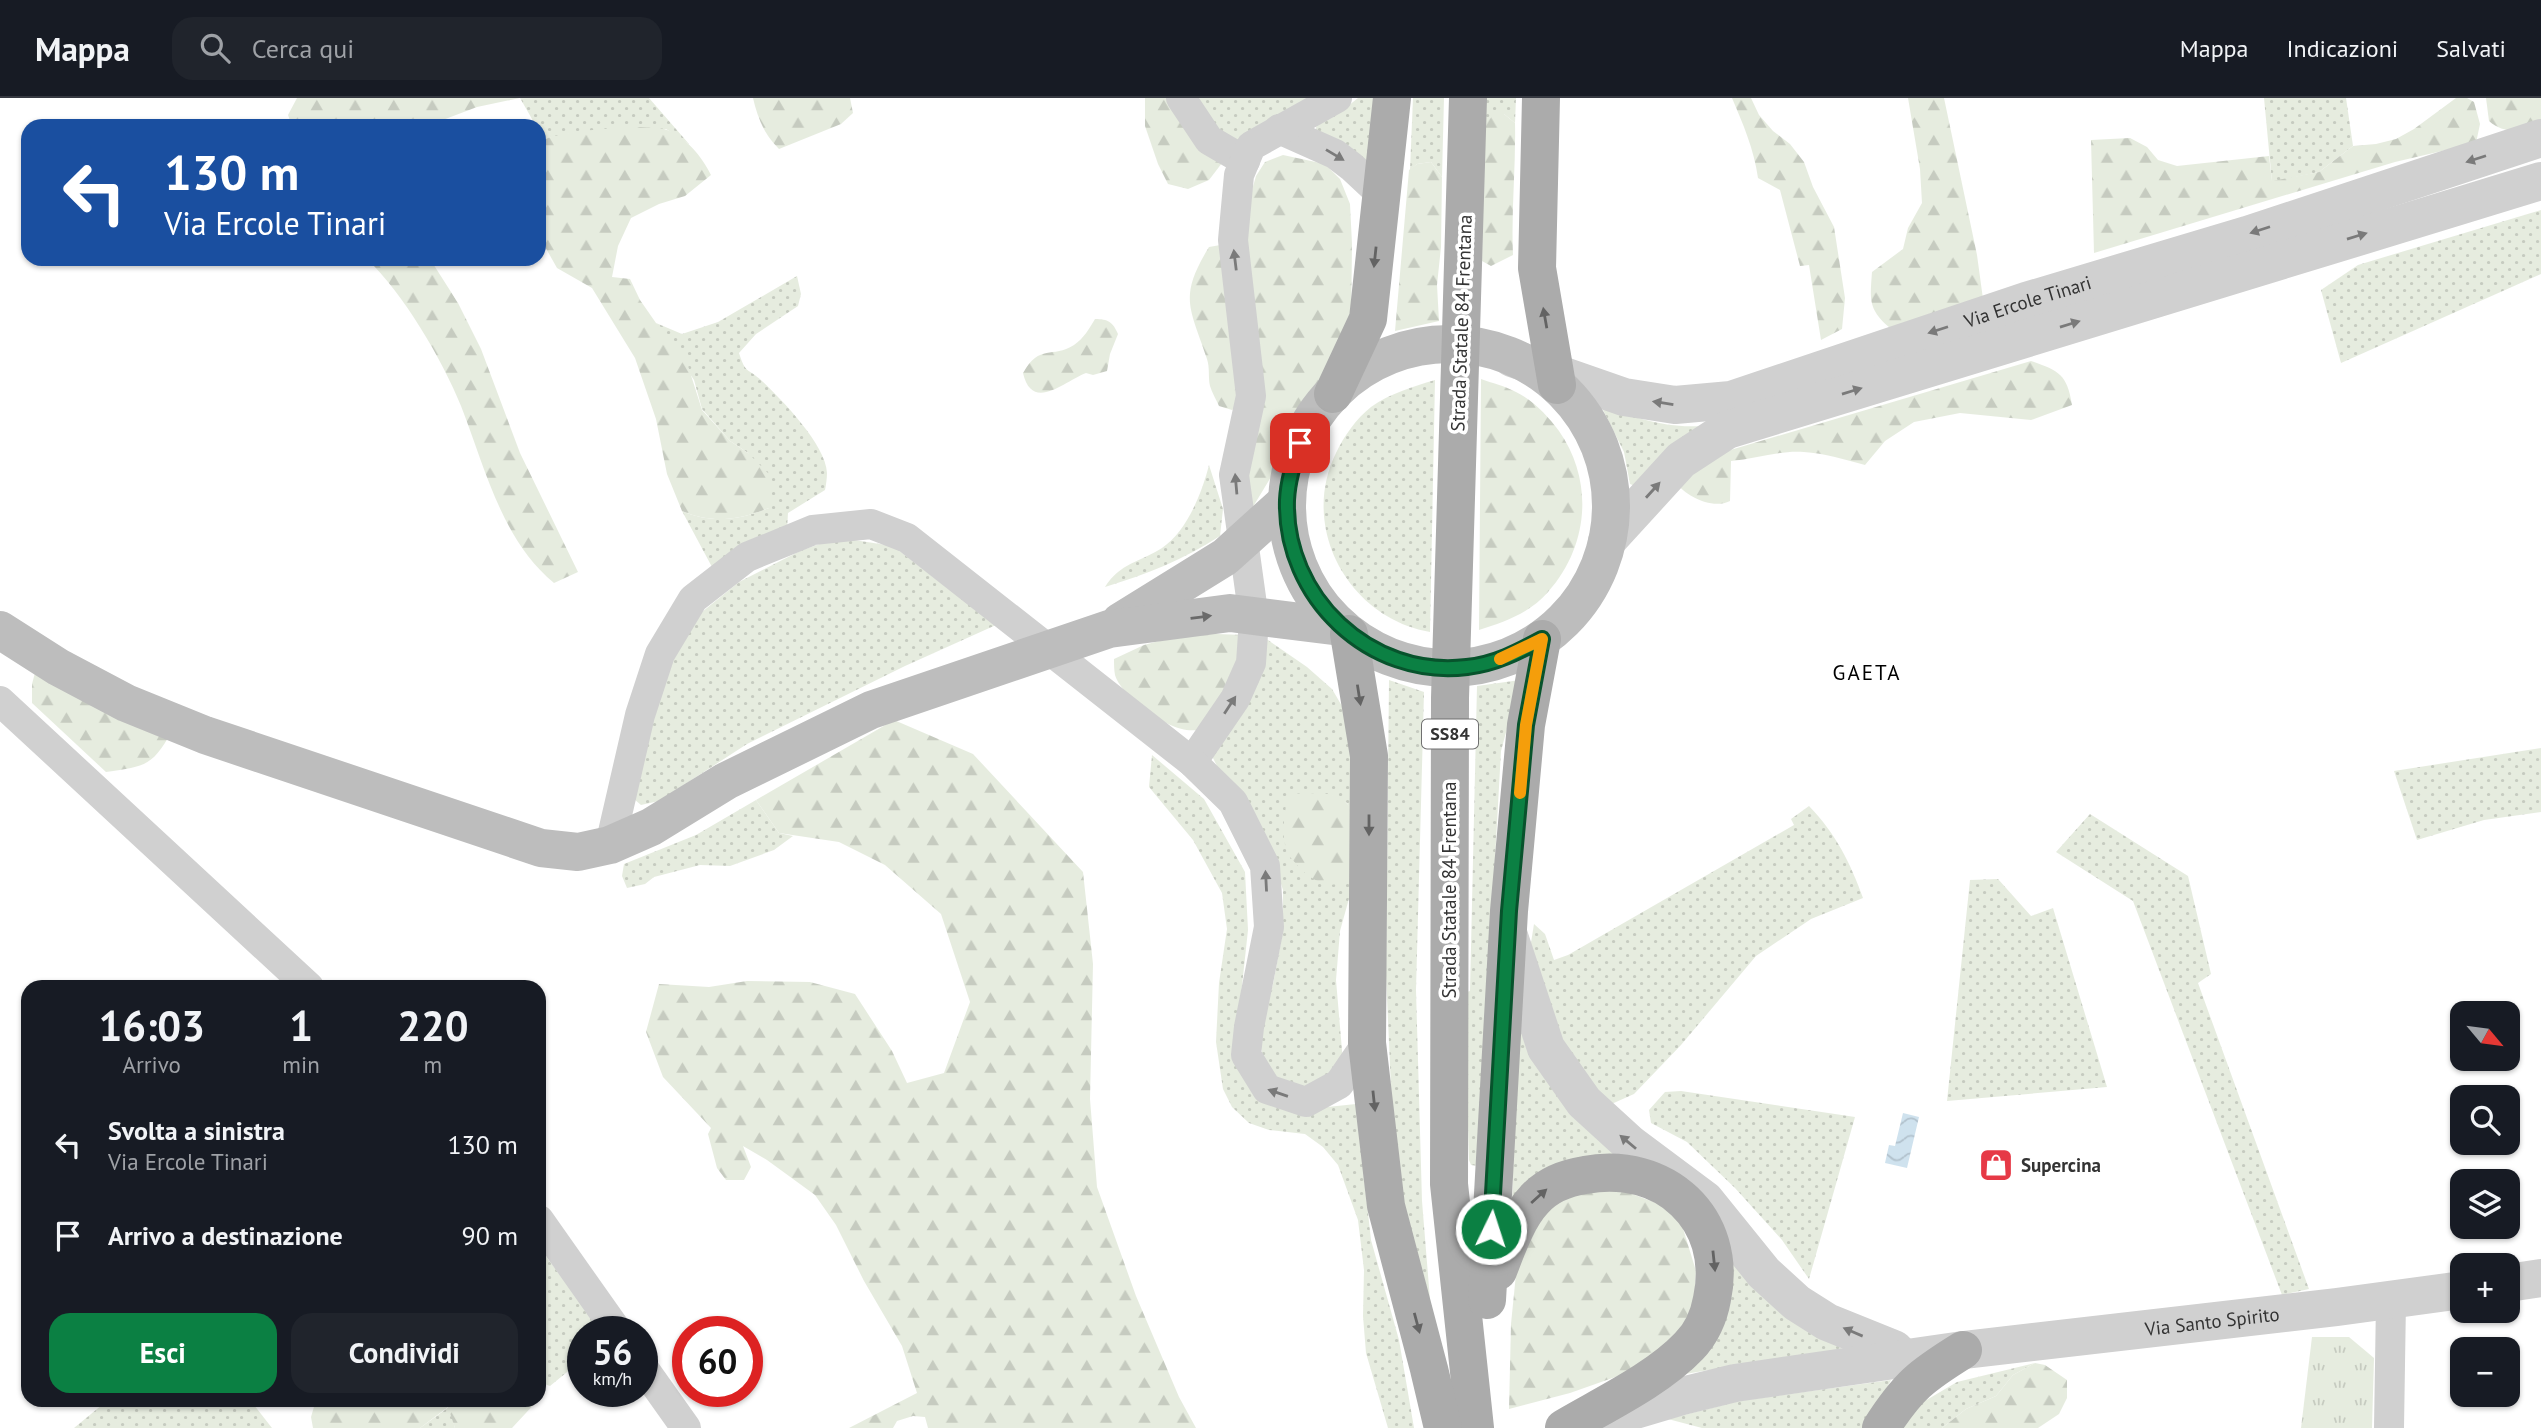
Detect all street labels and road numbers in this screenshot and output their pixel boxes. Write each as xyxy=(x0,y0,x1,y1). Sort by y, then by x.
street label: Strada Statale 84 Frentana xyxy=(1445,214,1477,432)
street label: Via Ercole Tinari xyxy=(1960,270,2094,333)
road number: SS84 xyxy=(1422,720,1478,748)
street label: Strada Statale 84 Frentana xyxy=(1437,781,1461,999)
street label: Via Santo Spirito xyxy=(2143,1302,2281,1341)

